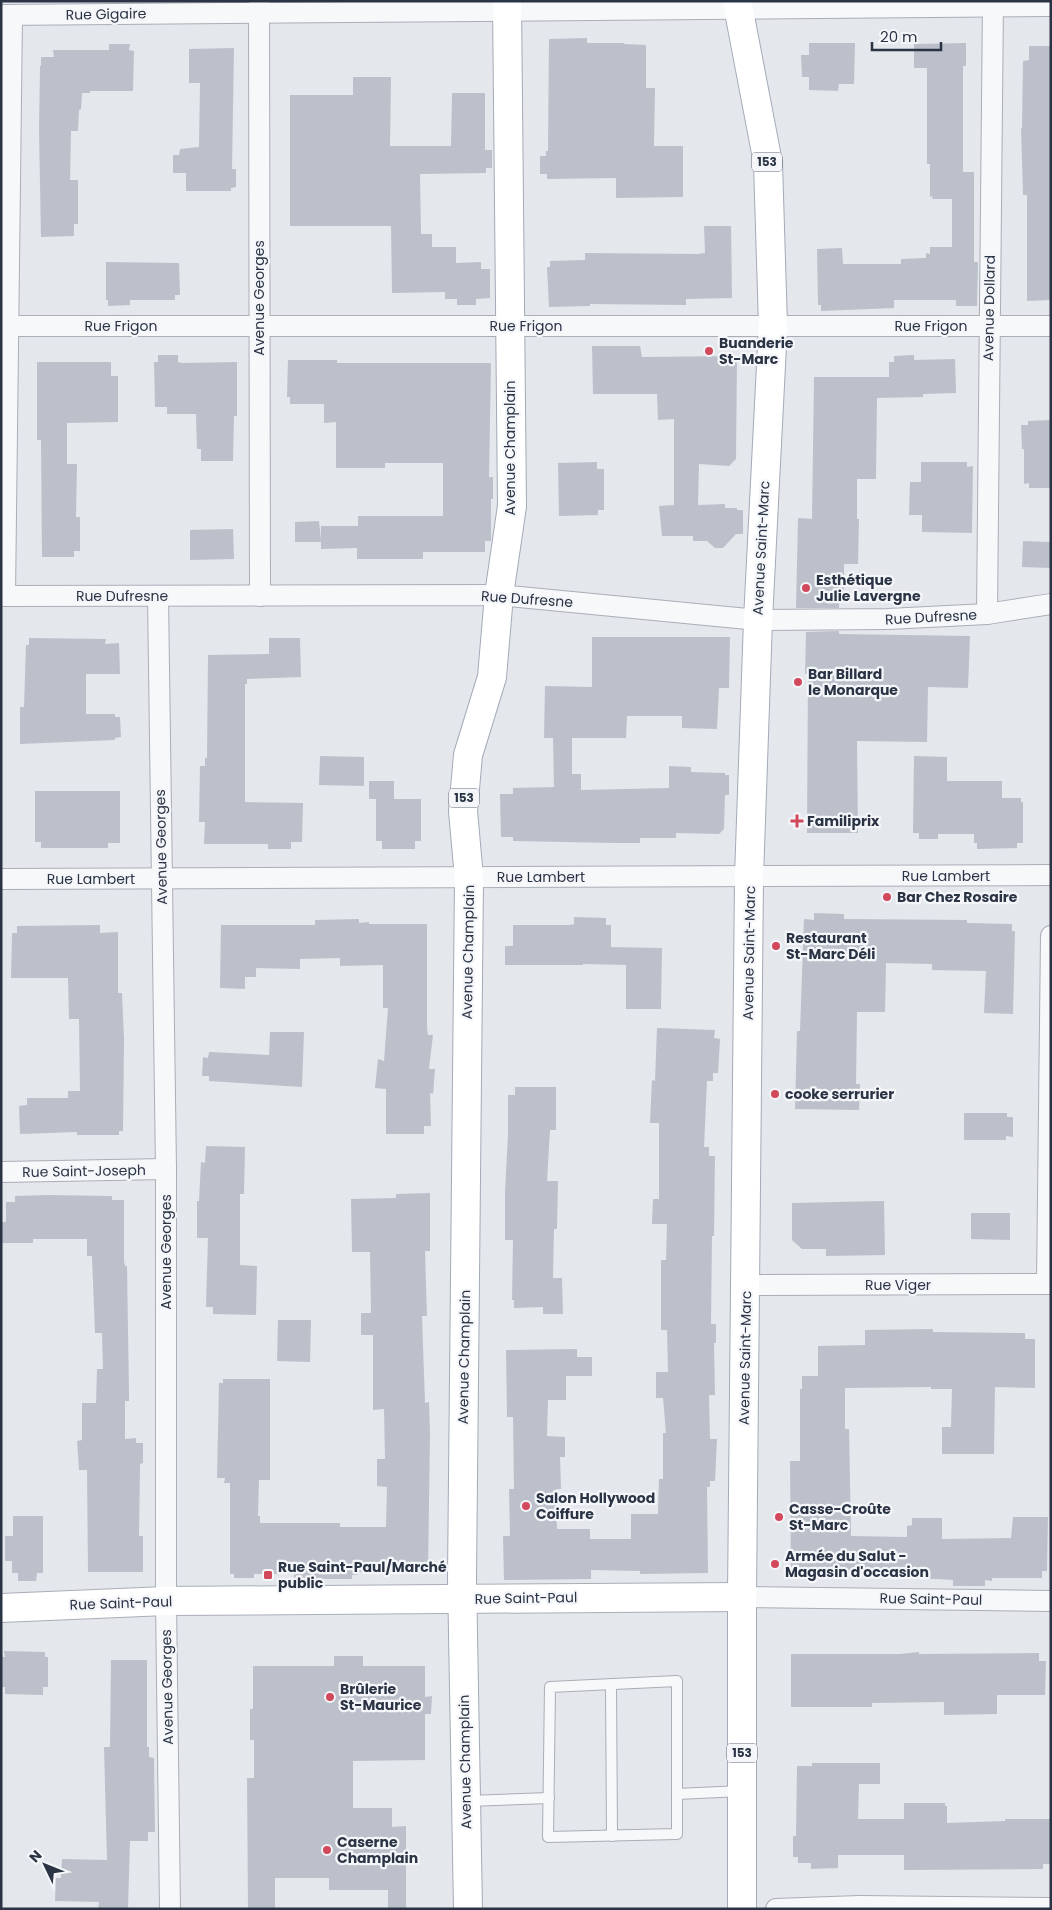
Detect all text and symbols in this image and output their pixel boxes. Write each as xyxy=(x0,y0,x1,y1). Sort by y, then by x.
street label: Rue Gigaire xyxy=(66,3,147,25)
scale bar xyxy=(872,20,941,52)
text: 20 m xyxy=(880,26,918,47)
road number: 153 xyxy=(752,152,782,172)
street label: Avenue Georges xyxy=(249,240,269,356)
street label: Avenue Dollard xyxy=(978,255,1000,361)
street label: Rue Frigon xyxy=(85,316,158,336)
street label: Rue Frigon xyxy=(490,316,563,336)
street label: Rue Frigon xyxy=(895,316,968,336)
place label: Buanderie St-Marc xyxy=(719,333,794,369)
marker: Buanderie St-Marc xyxy=(703,345,715,357)
street label: Avenue Champlain xyxy=(500,381,520,515)
street label: Avenue Saint-Marc xyxy=(747,480,775,616)
place label: Esthétique Julie Lavergne xyxy=(816,570,921,606)
marker: Esthétique Julie Lavergne xyxy=(800,582,812,594)
street label: Rue Dufresne xyxy=(76,586,168,606)
street label: Rue Dufresne xyxy=(480,586,574,612)
street label: Rue Dufresne xyxy=(884,605,978,629)
place label: Bar Billard le Monarque xyxy=(808,664,898,700)
marker: Bar Billard le Monarque xyxy=(792,676,804,688)
road number: 153 xyxy=(449,788,479,808)
street label: Avenue Georges xyxy=(150,789,172,905)
place label: Familiprix xyxy=(807,811,880,831)
marker: Familiprix xyxy=(791,815,803,827)
street label: Rue Lambert xyxy=(902,866,990,886)
street label: Rue Lambert xyxy=(497,867,585,887)
street label: Rue Lambert xyxy=(47,869,135,889)
street label: Avenue Champlain xyxy=(457,884,479,1020)
street label: Avenue Saint-Marc xyxy=(738,886,760,1020)
place label: Bar Chez Rosaire xyxy=(897,887,1018,907)
marker: Bar Chez Rosaire xyxy=(881,891,893,903)
place label: Restaurant St-Marc Déli xyxy=(786,928,875,964)
marker: Restaurant St-Marc Déli xyxy=(770,940,782,952)
place label: cooke serrurier xyxy=(785,1084,894,1104)
marker: cooke serrurier xyxy=(769,1088,781,1100)
street label: Rue Saint-Joseph xyxy=(22,1160,146,1182)
street label: Avenue Georges xyxy=(156,1194,176,1310)
street label: Rue Viger xyxy=(865,1275,931,1295)
street label: Avenue Champlain xyxy=(453,1289,475,1425)
street label: Avenue Saint-Marc xyxy=(734,1291,756,1425)
place label: Salon Hollywood Coiffure xyxy=(536,1488,655,1524)
place label: Casse-Croûte St-Marc xyxy=(789,1499,891,1535)
marker: Salon Hollywood Coiffure xyxy=(520,1500,532,1512)
marker: Casse-Croûte St-Marc xyxy=(773,1511,785,1523)
place label: Armée du Salut - Magasin d'occasion xyxy=(785,1546,929,1582)
place label: Rue Saint-Paul/Marché public xyxy=(278,1557,447,1593)
marker: Armée du Salut - Magasin d'occasion xyxy=(769,1558,781,1570)
marker: Rue Saint-Paul/Marché public xyxy=(262,1569,274,1581)
street label: Rue Saint-Paul xyxy=(474,1587,578,1609)
street label: Rue Saint-Paul xyxy=(879,1588,983,1610)
street label: Rue Saint-Paul xyxy=(69,1591,173,1615)
street label: Avenue Georges xyxy=(156,1629,178,1745)
place label: Brûlerie St-Maurice xyxy=(340,1679,422,1715)
marker: Brûlerie St-Maurice xyxy=(324,1691,336,1703)
street label: Avenue Champlain xyxy=(454,1694,476,1830)
road number: 153 xyxy=(727,1744,757,1762)
place label: Caserne Champlain xyxy=(337,1832,418,1868)
north arrow xyxy=(20,1840,70,1890)
marker: Caserne Champlain xyxy=(321,1844,333,1856)
text: N xyxy=(25,1845,46,1867)

